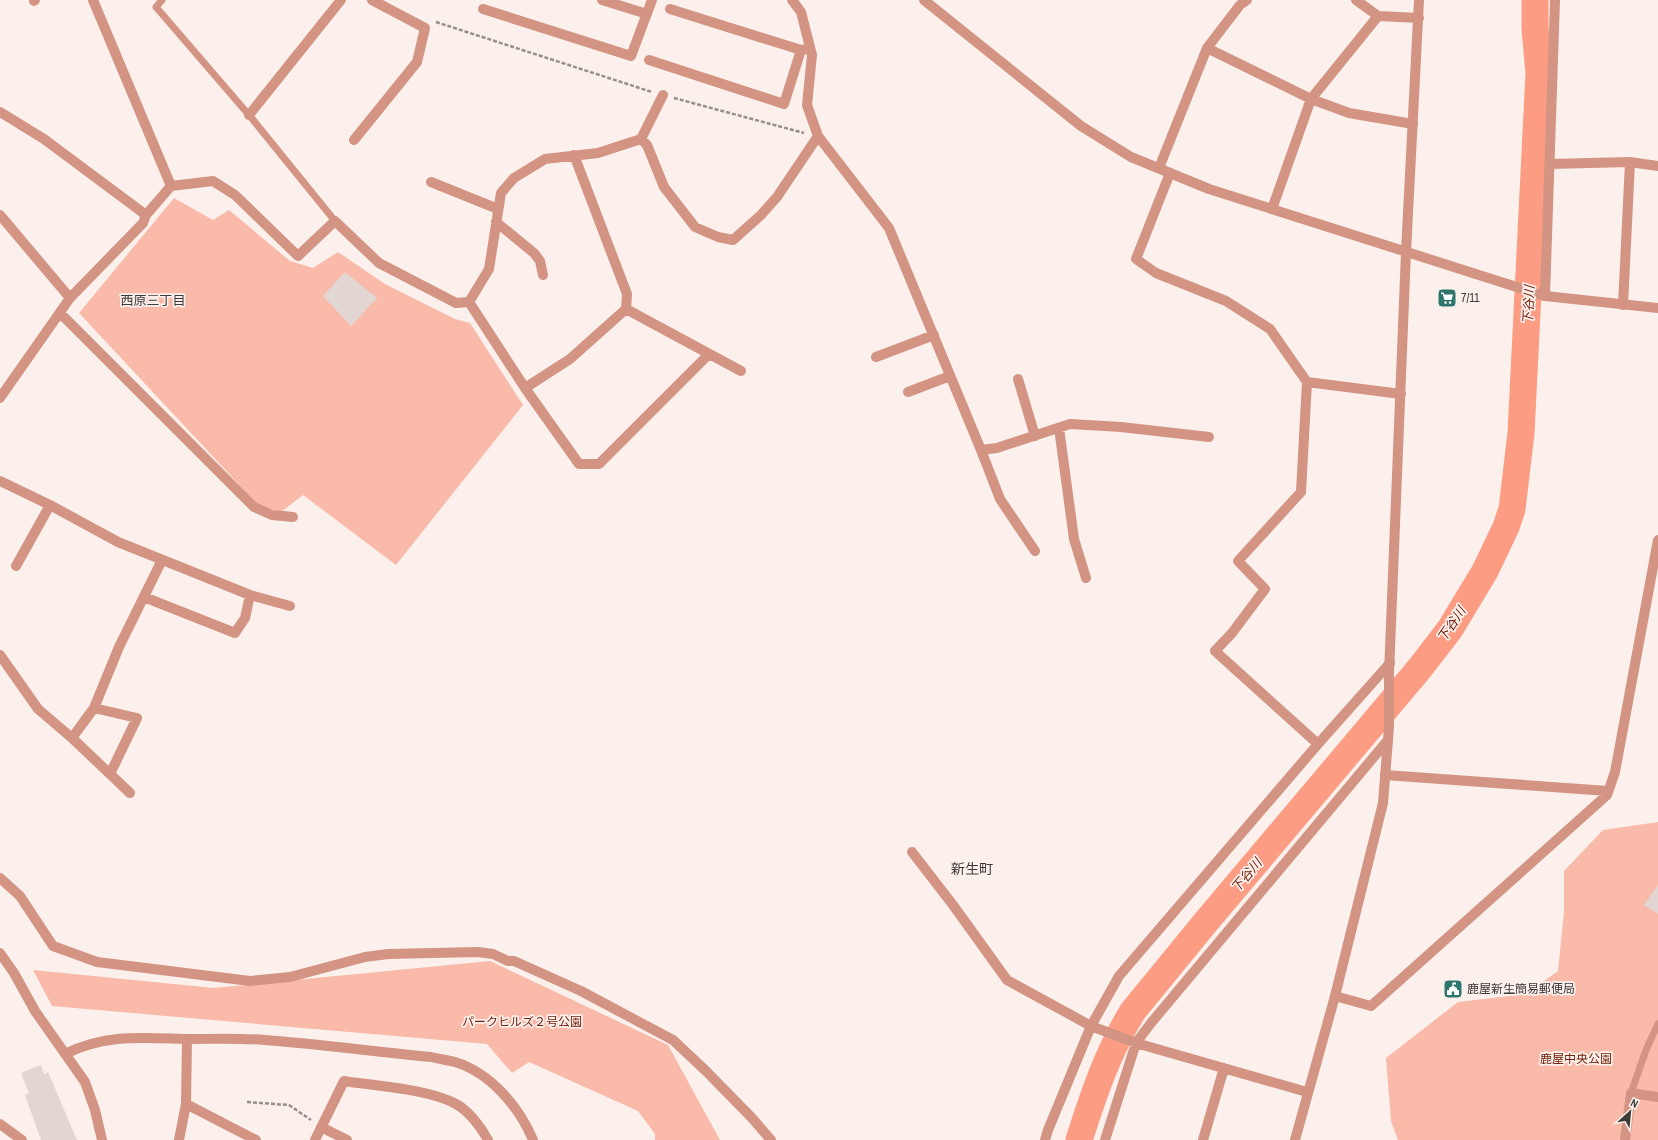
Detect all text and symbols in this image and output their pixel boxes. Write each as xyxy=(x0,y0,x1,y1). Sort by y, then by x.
water label: 下谷川 xyxy=(1519,283,1538,325)
supermarket icon: 7/11 xyxy=(1436,287,1458,309)
place label: 7/11 xyxy=(1461,290,1480,306)
district label: 西原三丁目 xyxy=(120,292,186,309)
water label: 下谷川 xyxy=(1433,602,1470,645)
water label: 下谷川 xyxy=(1227,853,1267,896)
district label: 新生町 xyxy=(951,860,993,878)
public building icon: 鹿屋新生簡易郵便局 xyxy=(1442,978,1464,1000)
place label: 鹿屋新生簡易郵便局 xyxy=(1467,981,1575,997)
park label: パークヒルズ２号公園 xyxy=(462,1014,582,1030)
park label: 鹿屋中央公園 xyxy=(1540,1051,1612,1067)
north arrow xyxy=(1610,1092,1650,1132)
text: N xyxy=(1628,1095,1641,1111)

